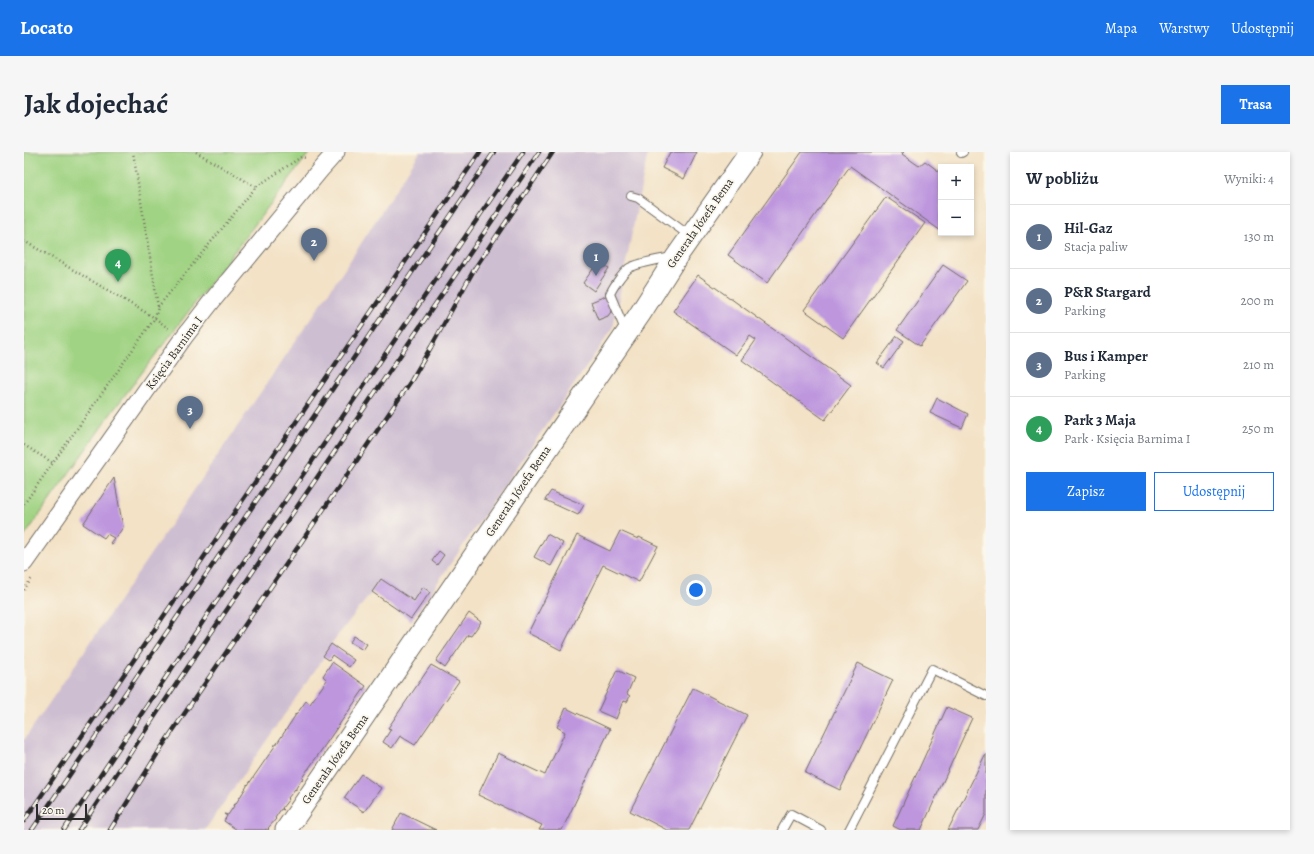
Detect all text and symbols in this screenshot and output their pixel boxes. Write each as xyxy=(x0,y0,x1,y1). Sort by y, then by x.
text: Locato xyxy=(20,15,73,41)
text: Mapa xyxy=(1105,19,1137,38)
text: Warstwy xyxy=(1159,19,1209,38)
text: Udostępnij xyxy=(1231,19,1294,38)
text: Jak dojechać xyxy=(24,85,168,123)
button: Trasa xyxy=(1221,85,1290,124)
map controls xyxy=(938,164,974,236)
button: + xyxy=(938,164,974,200)
text: W pobliżu xyxy=(1026,167,1098,190)
text: Wyniki: 4 xyxy=(1224,170,1274,187)
street label: Generała Józefa Bema xyxy=(663,174,737,271)
button: − xyxy=(938,200,974,236)
text: Hil-Gaz xyxy=(1064,218,1113,238)
pin: 2 xyxy=(301,228,327,261)
text: 1 xyxy=(1037,228,1041,245)
text: 130 m xyxy=(1244,228,1274,245)
text: Stacja paliw xyxy=(1064,238,1128,255)
pin: 1 xyxy=(583,243,609,276)
pin: 4 xyxy=(105,249,131,282)
text: P&R Stargard xyxy=(1064,282,1151,302)
text: 2 xyxy=(1036,292,1042,309)
text: 200 m xyxy=(1241,292,1274,309)
text: Parking xyxy=(1064,302,1106,319)
street label: Księcia Barnima I xyxy=(142,313,206,393)
text: Bus i Kamper xyxy=(1064,346,1148,366)
text: 3 xyxy=(1036,356,1042,373)
text: 210 m xyxy=(1243,356,1274,373)
text: Parking xyxy=(1064,366,1106,383)
pin: 3 xyxy=(177,396,203,429)
text: Park 3 Maja xyxy=(1064,410,1136,430)
text: 4 xyxy=(1036,420,1042,437)
text: 250 m xyxy=(1242,420,1274,437)
text: Park · Księcia Barnima I xyxy=(1064,430,1191,447)
street label: Generała Józefa Bema xyxy=(482,442,555,540)
button: Zapisz xyxy=(1026,472,1146,511)
button: Udostępnij xyxy=(1154,472,1274,511)
your location xyxy=(686,580,706,600)
street label: Generała Józefa Bema xyxy=(298,710,372,807)
scale bar xyxy=(36,802,87,821)
text: 20 m xyxy=(42,803,64,818)

